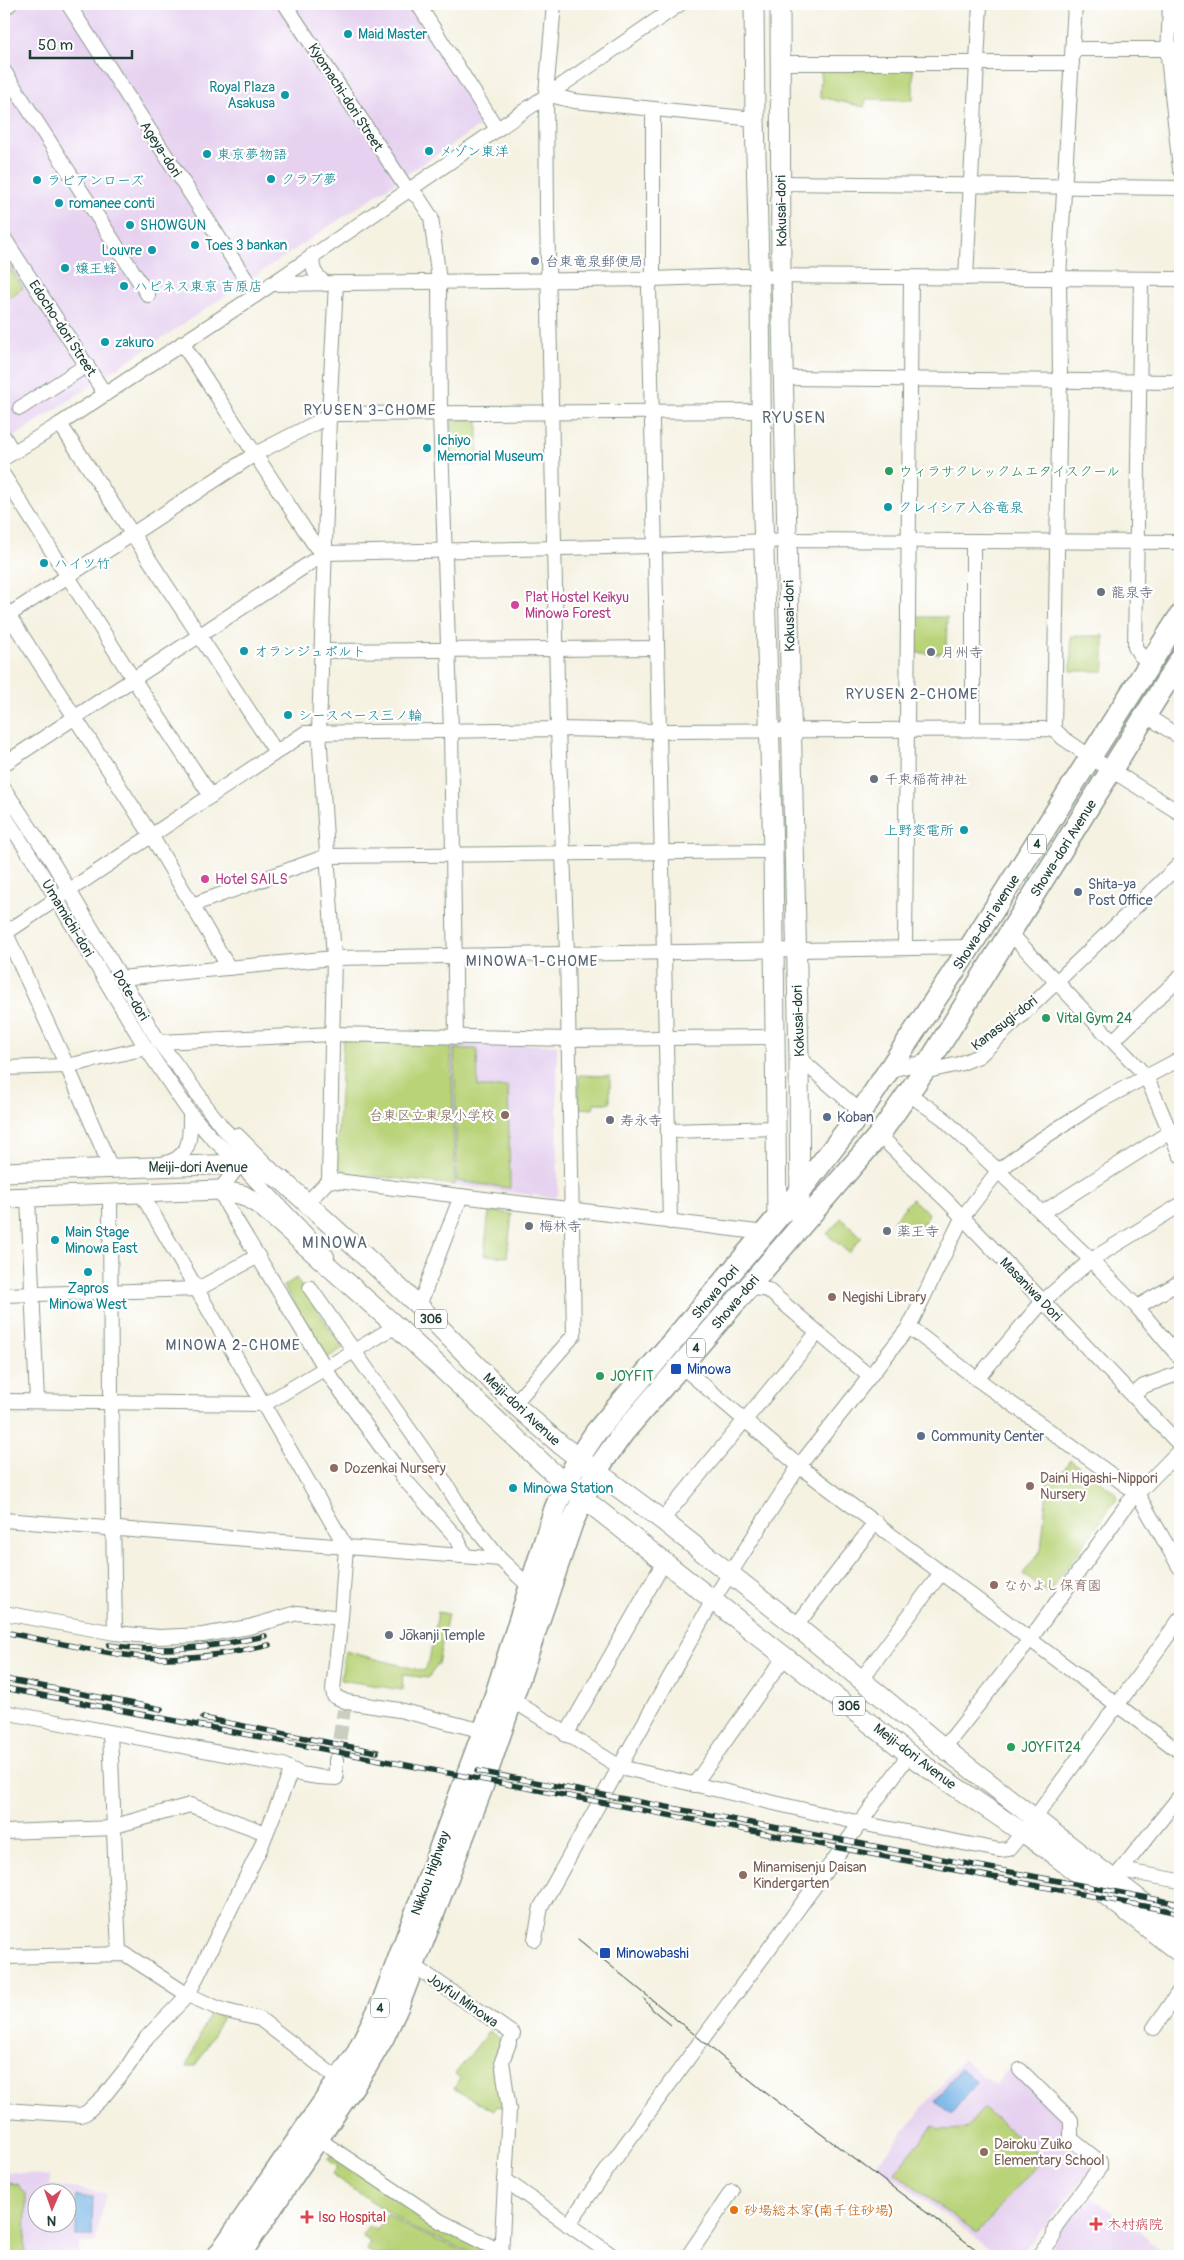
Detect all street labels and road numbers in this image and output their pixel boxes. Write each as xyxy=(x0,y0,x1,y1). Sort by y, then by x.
street label: Kyomachi-dori Street xyxy=(304,40,387,155)
street label: Ageya-dori xyxy=(136,118,185,181)
street label: Kokusai-dori xyxy=(772,175,791,247)
street label: Edocho-dori Street xyxy=(25,277,100,380)
street label: Kokusai-dori xyxy=(780,580,799,652)
street label: Showa-dori Avenue xyxy=(1027,796,1100,900)
road number: 4 xyxy=(1028,834,1046,854)
street label: Showa-dori avenue xyxy=(949,871,1024,973)
street label: Umamichi-dori xyxy=(38,877,98,960)
street label: Dote-dori xyxy=(109,967,153,1024)
street label: Kokusai-dori xyxy=(789,984,808,1057)
street label: Kanasugi-dori xyxy=(968,992,1041,1054)
street label: Meiji-dori Avenue xyxy=(148,1159,248,1176)
street label: Masaniwa Dori xyxy=(996,1254,1066,1325)
street label: Showa Dori xyxy=(688,1262,743,1323)
street label: Showa-dori xyxy=(708,1271,763,1333)
road number: 306 xyxy=(415,1310,447,1328)
road number: 4 xyxy=(687,1339,705,1358)
street label: Meiji-dori Avenue xyxy=(480,1369,564,1449)
road number: 306 xyxy=(833,1696,865,1715)
street label: Meiji-dori Avenue xyxy=(870,1720,959,1793)
street label: Nikkou Highway xyxy=(407,1829,454,1918)
street label: Joyful Minowa xyxy=(424,1970,501,2031)
road number: 4 xyxy=(371,1999,389,2018)

